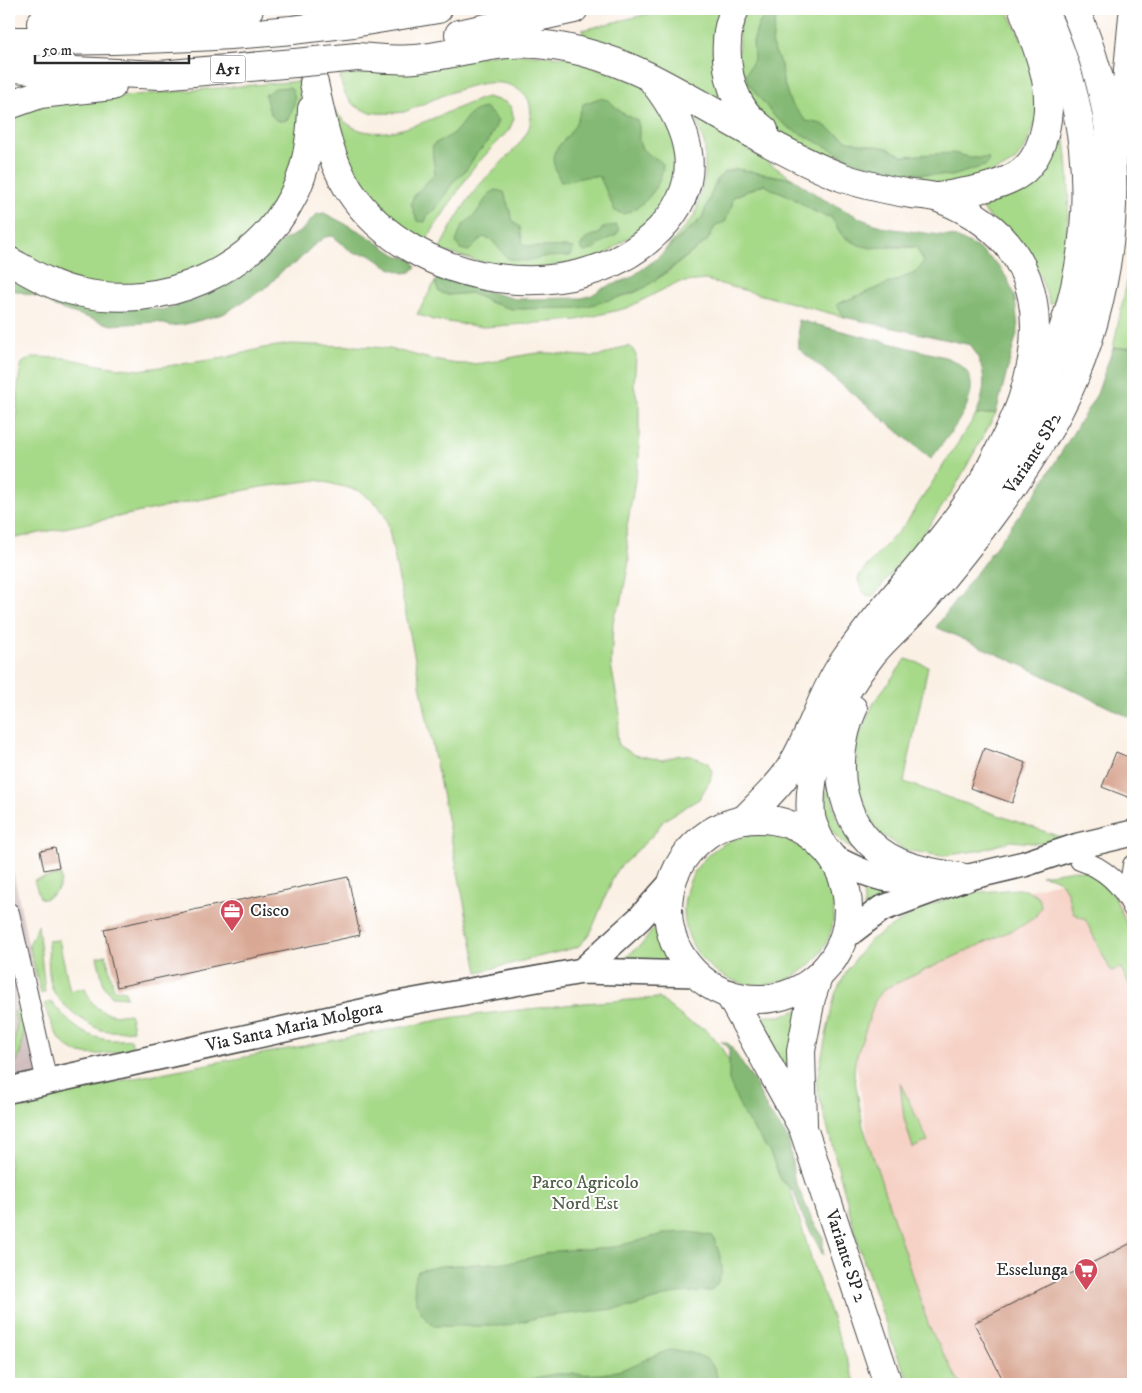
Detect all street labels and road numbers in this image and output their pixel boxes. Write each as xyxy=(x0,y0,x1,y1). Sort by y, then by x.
road number: A51 xyxy=(210,56,246,82)
street label: Variante SP2 xyxy=(999,409,1067,499)
street label: Via Santa Maria Molgora xyxy=(203,997,385,1057)
street label: Variante SP 2 xyxy=(820,1206,871,1305)

